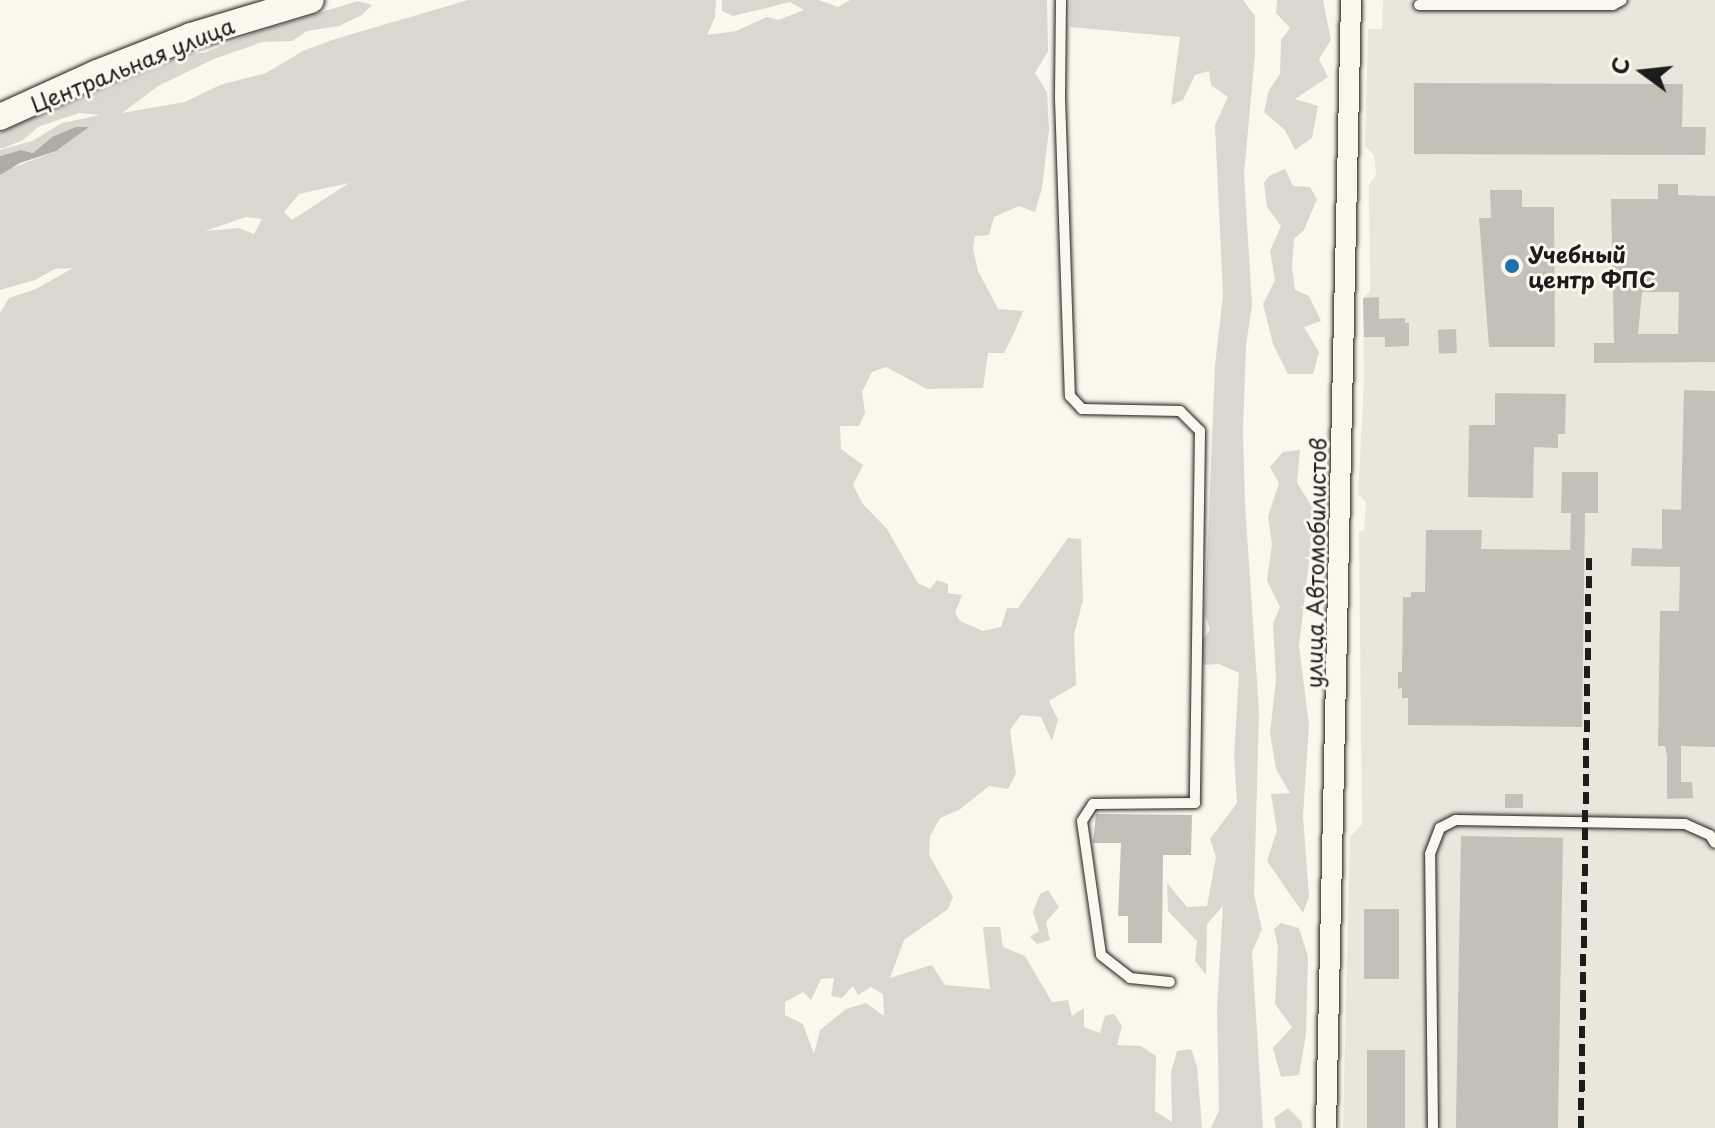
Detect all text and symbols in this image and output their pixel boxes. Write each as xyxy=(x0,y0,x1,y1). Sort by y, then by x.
street label: Центральная улица xyxy=(26,11,238,117)
north arrow xyxy=(1603,32,1683,112)
text: С xyxy=(1601,53,1637,78)
place label: Учебный центр ФПС xyxy=(1528,240,1657,292)
marker: Учебный центр ФПС xyxy=(1503,257,1521,275)
street label: улица Автомобилистов xyxy=(1300,437,1330,689)

